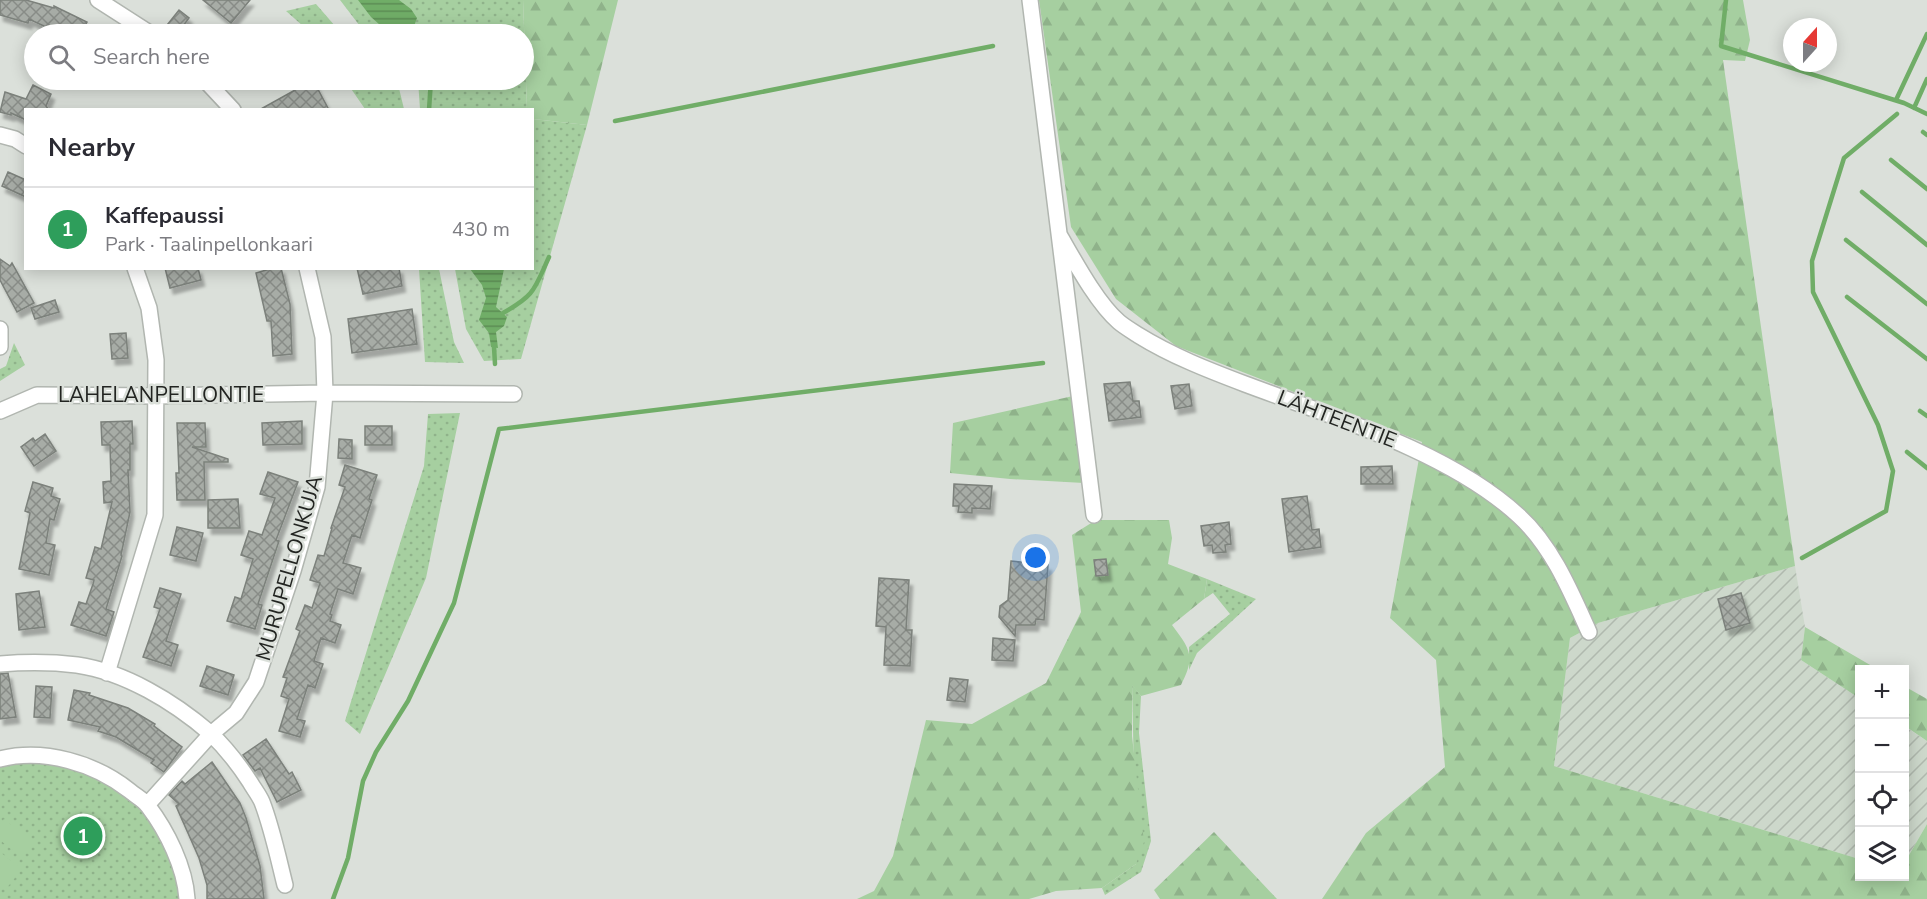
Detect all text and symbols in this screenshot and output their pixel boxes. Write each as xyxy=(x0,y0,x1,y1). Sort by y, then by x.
north arrow xyxy=(1783,18,1837,72)
search box xyxy=(24,24,534,90)
icon: search xyxy=(45,41,78,74)
text: Search here xyxy=(93,42,210,72)
text: Nearby xyxy=(48,130,135,165)
text: Kaffepaussi xyxy=(105,201,224,231)
text: 1 xyxy=(62,216,74,243)
text: 430 m xyxy=(452,216,510,243)
text: Park · Taalinpellonkaari xyxy=(105,231,313,258)
street label: LAHELANPELLONTIE xyxy=(58,381,264,409)
street label: LÄHTEENTIE xyxy=(1274,383,1400,455)
street label: MURUPELLONKUJA xyxy=(249,472,329,664)
your location xyxy=(1021,543,1050,572)
map controls xyxy=(1855,665,1909,881)
button: + xyxy=(1855,665,1909,719)
button: − xyxy=(1855,719,1909,773)
button: locate xyxy=(1855,773,1909,827)
pin: 1 xyxy=(64,814,103,858)
button: layers xyxy=(1855,827,1909,881)

